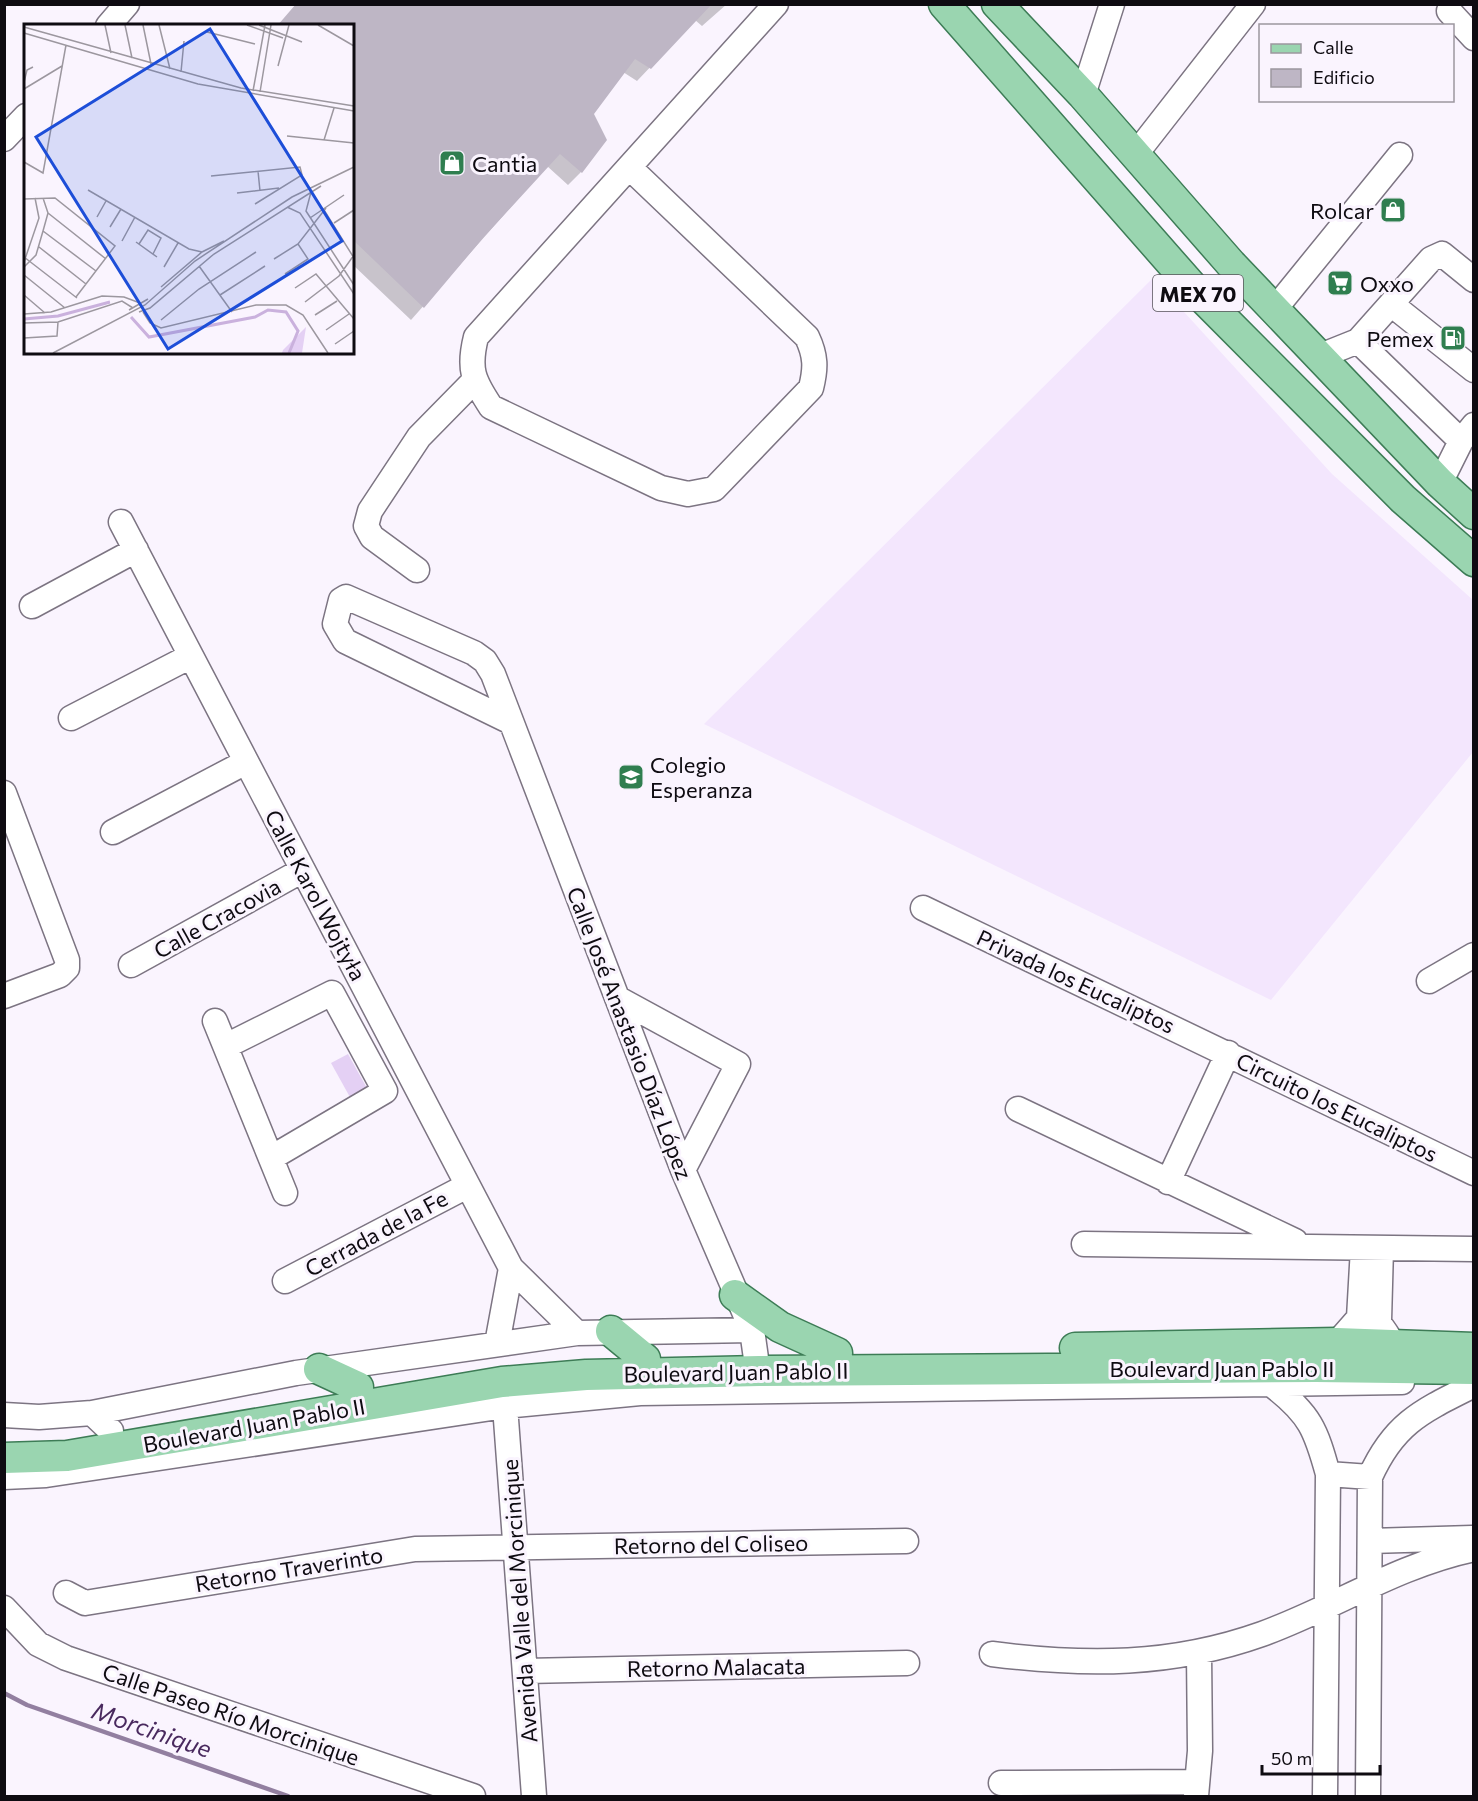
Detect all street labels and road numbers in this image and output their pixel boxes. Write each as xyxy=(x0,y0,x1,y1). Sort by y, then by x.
road number: MEX 70 xyxy=(1153,275,1243,311)
street label: Calle Karol Wojtyła xyxy=(260,805,372,985)
street label: Calle Cracovia xyxy=(149,872,285,964)
street label: Calle José Anastasio Díaz López xyxy=(562,883,698,1183)
street label: Privada los Eucaliptos xyxy=(973,923,1179,1039)
street label: Circuito los Eucaliptos xyxy=(1232,1047,1442,1167)
street label: Cerrada de la Fe xyxy=(300,1184,452,1282)
street label: Boulevard Juan Pablo II xyxy=(1109,1355,1335,1382)
street label: Boulevard Juan Pablo II xyxy=(623,1357,849,1387)
street label: Boulevard Juan Pablo II xyxy=(141,1392,367,1458)
street label: Avenida Valle del Morcinique xyxy=(496,1458,542,1744)
street label: Retorno del Coliseo xyxy=(613,1529,809,1559)
street label: Retorno Traverinto xyxy=(193,1541,385,1597)
street label: Retorno Malacata xyxy=(626,1652,806,1682)
street label: Calle Paseo Río Morcinique xyxy=(99,1658,363,1770)

